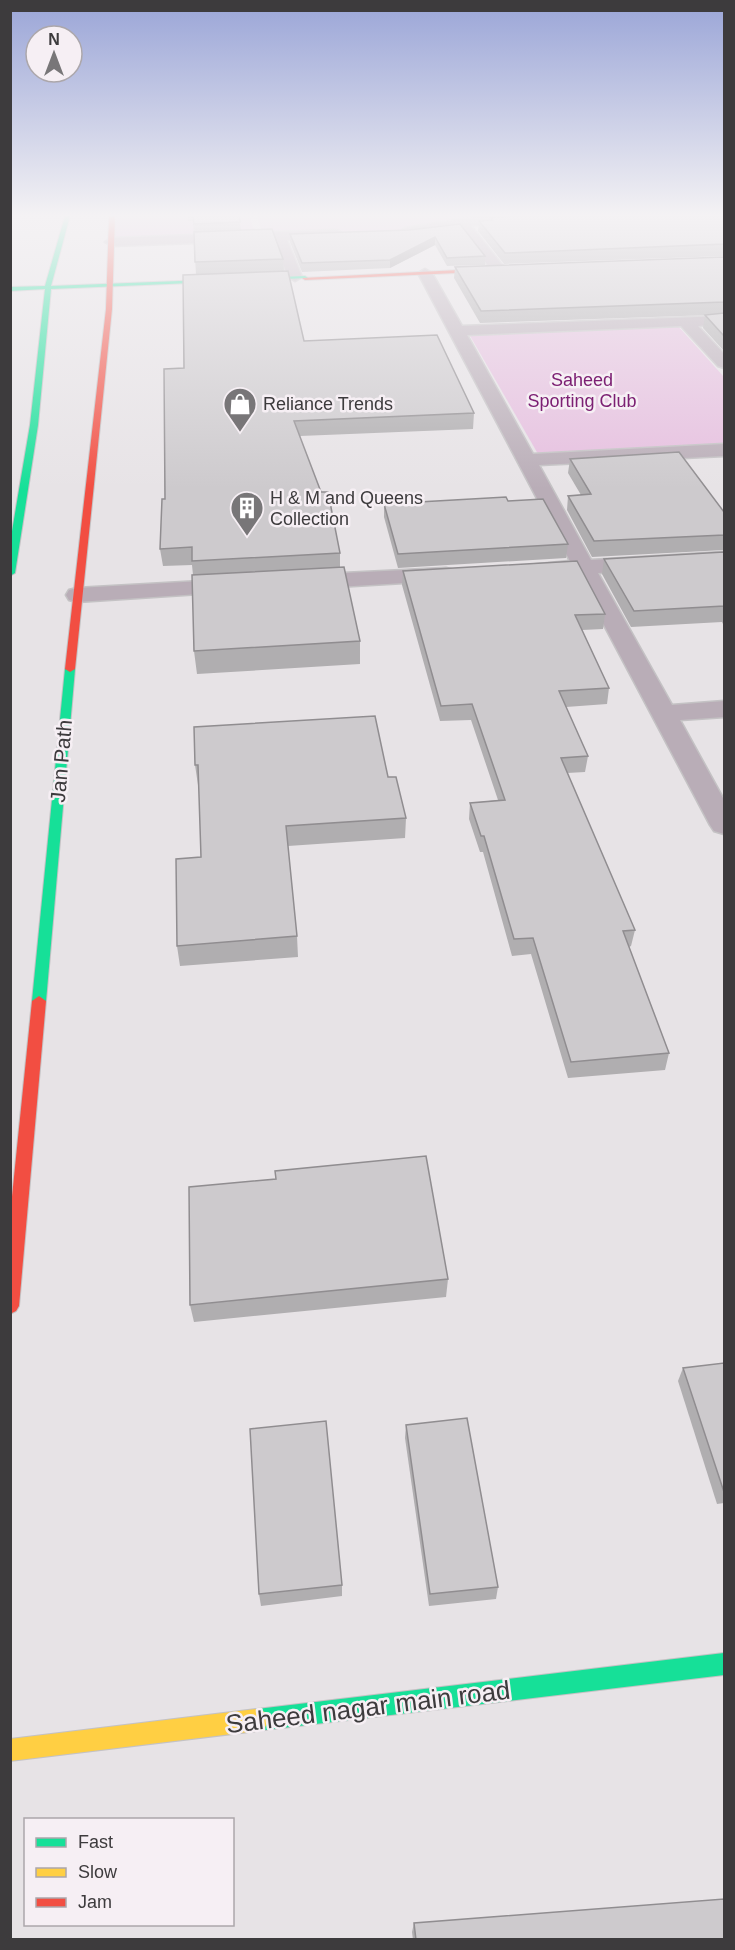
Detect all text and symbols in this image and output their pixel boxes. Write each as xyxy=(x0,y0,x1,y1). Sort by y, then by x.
north arrow xyxy=(24,24,84,84)
text: N xyxy=(48,31,60,48)
park label: Saheed Sporting Club xyxy=(527,370,637,411)
shop icon: Reliance Trends xyxy=(222,386,258,433)
place label: Reliance Trends xyxy=(263,394,393,414)
place label: H & M and Queens Collection xyxy=(270,488,423,529)
building icon: H & M and Queens Collection xyxy=(229,490,265,537)
street label: Jan Path xyxy=(46,719,76,803)
street label: Saheed nagar main road xyxy=(224,1675,512,1739)
legend xyxy=(24,1818,234,1926)
text: Fast xyxy=(78,1832,113,1852)
text: Slow xyxy=(78,1862,118,1882)
text: Jam xyxy=(78,1892,112,1912)

